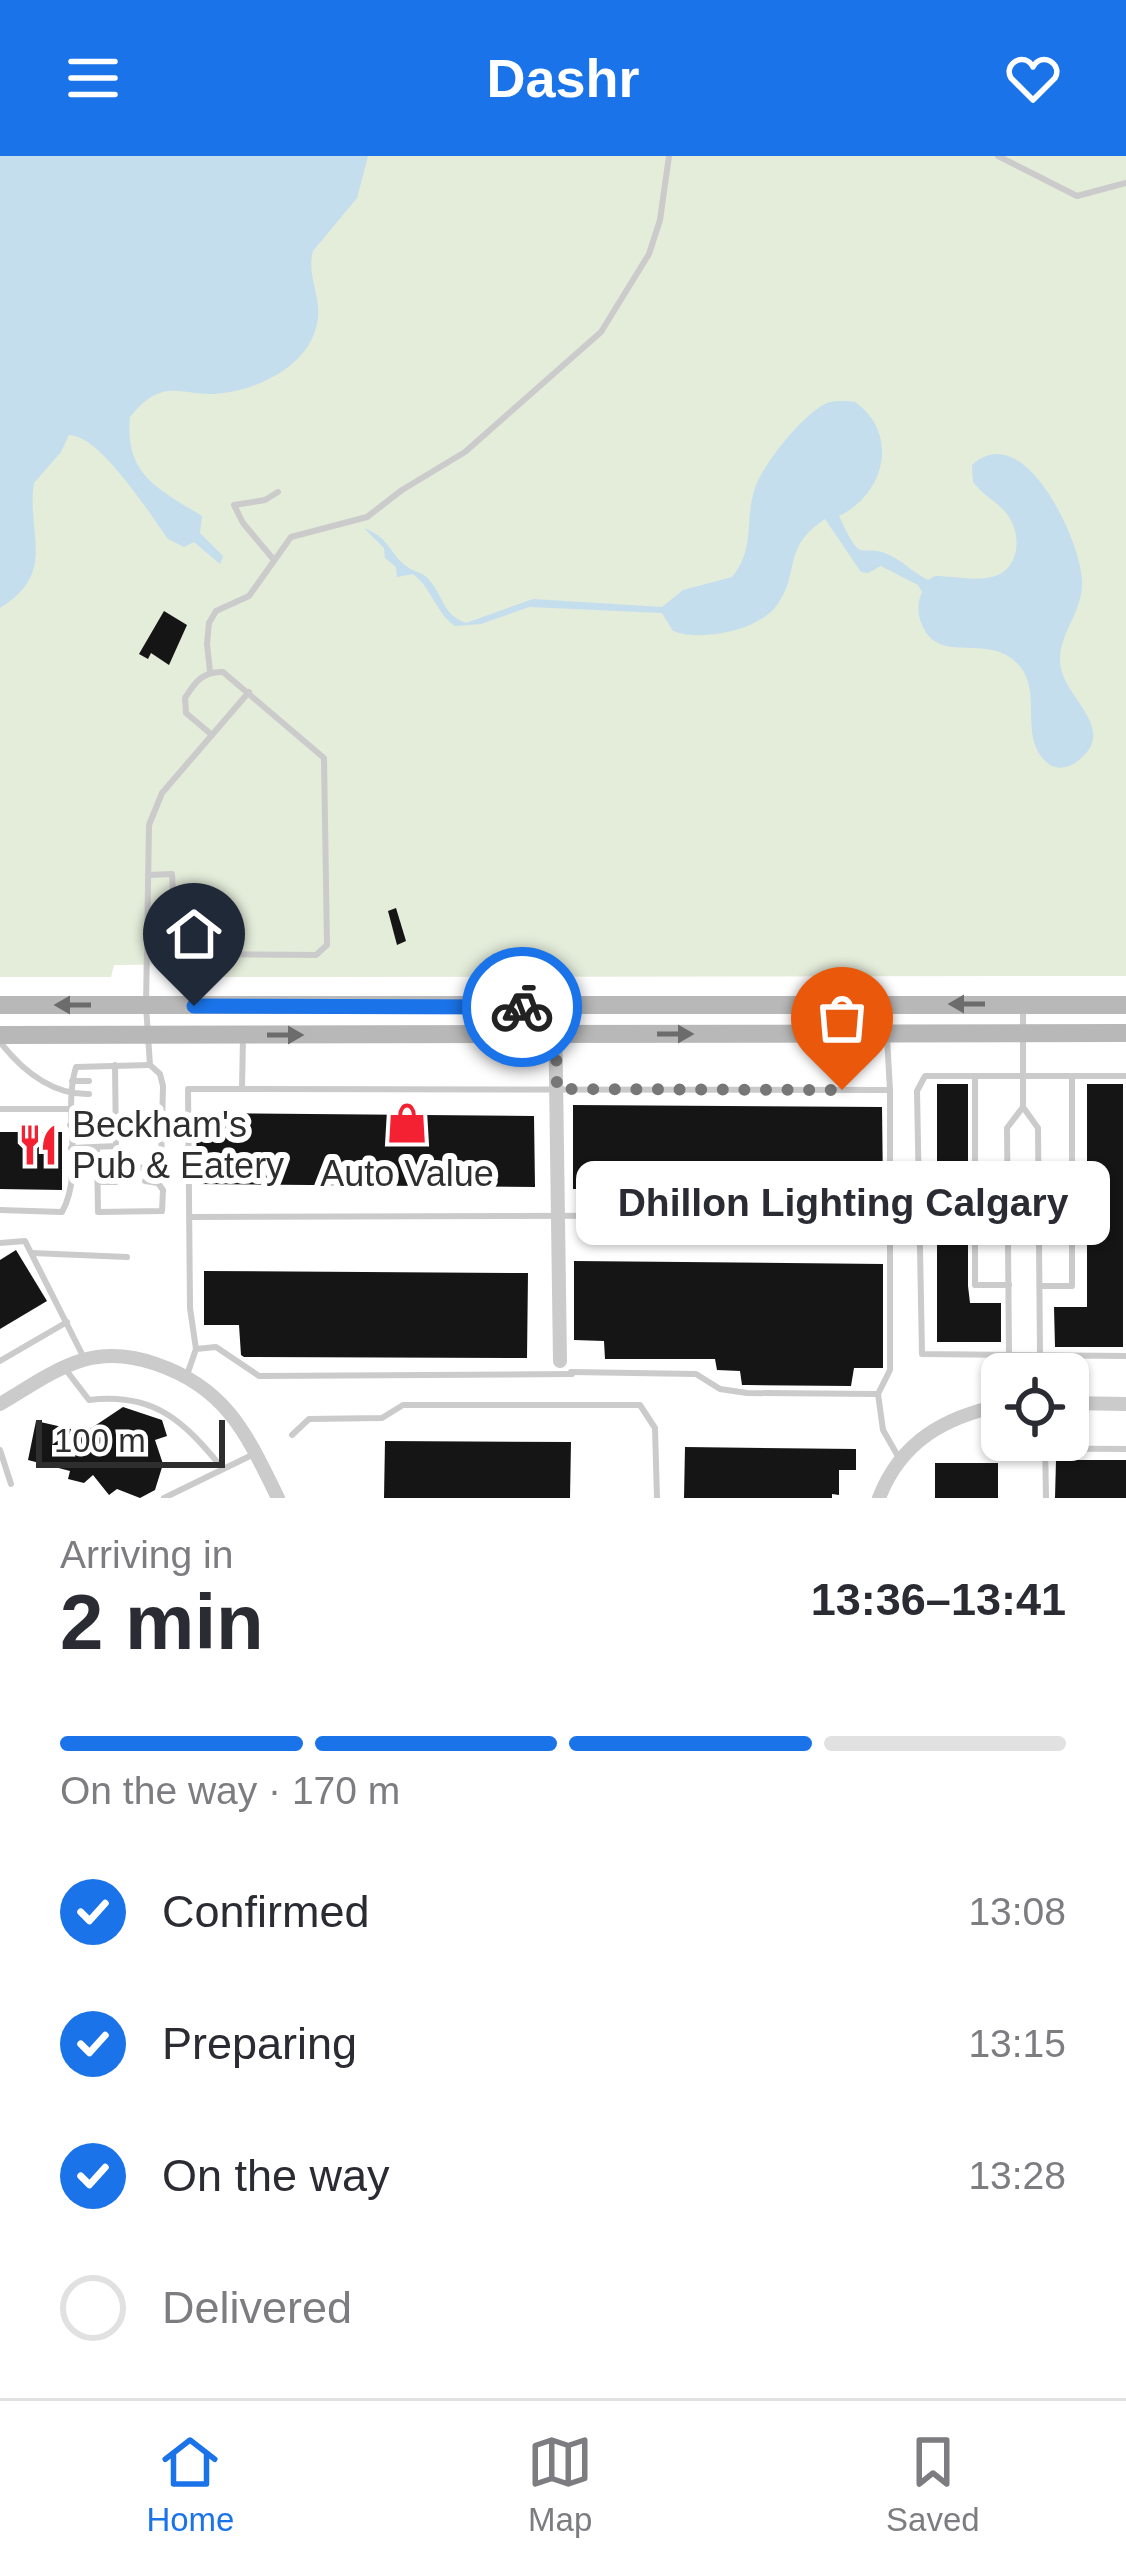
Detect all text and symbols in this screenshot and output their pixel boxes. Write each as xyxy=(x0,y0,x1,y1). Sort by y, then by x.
icon: menu xyxy=(60,45,126,111)
icon: heart xyxy=(1000,45,1066,111)
text: Dashr xyxy=(486,48,640,108)
pin xyxy=(143,883,245,1006)
icon: home xyxy=(161,901,227,967)
courier xyxy=(462,947,582,1067)
pin xyxy=(791,967,893,1090)
icon: bike xyxy=(489,974,555,1040)
icon: bag xyxy=(809,985,875,1051)
one-way arrow xyxy=(53,995,91,1015)
one-way arrow xyxy=(947,995,985,1014)
one-way arrow xyxy=(657,1024,695,1044)
one-way arrow xyxy=(267,1025,305,1045)
shop icon: Auto Value xyxy=(384,1100,430,1146)
place label: Beckham's Pub & Eatery xyxy=(72,1104,284,1186)
restaurant icon: Beckham's Pub & Eatery xyxy=(15,1122,61,1168)
place label: Auto Value xyxy=(320,1153,494,1194)
callout: Dhillon Lighting Calgary xyxy=(575,1162,1109,1246)
text: Dhillon Lighting Calgary xyxy=(618,1181,1068,1224)
map controls xyxy=(981,1353,1089,1461)
button: locate xyxy=(981,1353,1089,1461)
scale bar xyxy=(36,1414,225,1467)
text: 100 m xyxy=(54,1422,146,1459)
text: Arriving in xyxy=(60,1533,233,1576)
text: 13:36–13:41 xyxy=(811,1574,1066,1625)
text: 2 min xyxy=(60,1578,264,1666)
text: On the way · 170 m xyxy=(60,1769,400,1812)
icon: check xyxy=(60,1879,126,1945)
text: Confirmed xyxy=(162,1886,370,1937)
text: 13:08 xyxy=(968,1890,1066,1933)
icon: check xyxy=(60,2011,126,2077)
text: Preparing xyxy=(162,2018,357,2069)
text: 13:15 xyxy=(968,2022,1066,2065)
icon: check xyxy=(60,2143,126,2209)
text: On the way xyxy=(162,2150,390,2201)
text: 13:28 xyxy=(968,2154,1066,2197)
text: Delivered xyxy=(162,2282,352,2333)
tab: Home xyxy=(146,2429,234,2539)
tab: Map xyxy=(527,2429,593,2539)
tab: Saved xyxy=(886,2429,980,2539)

